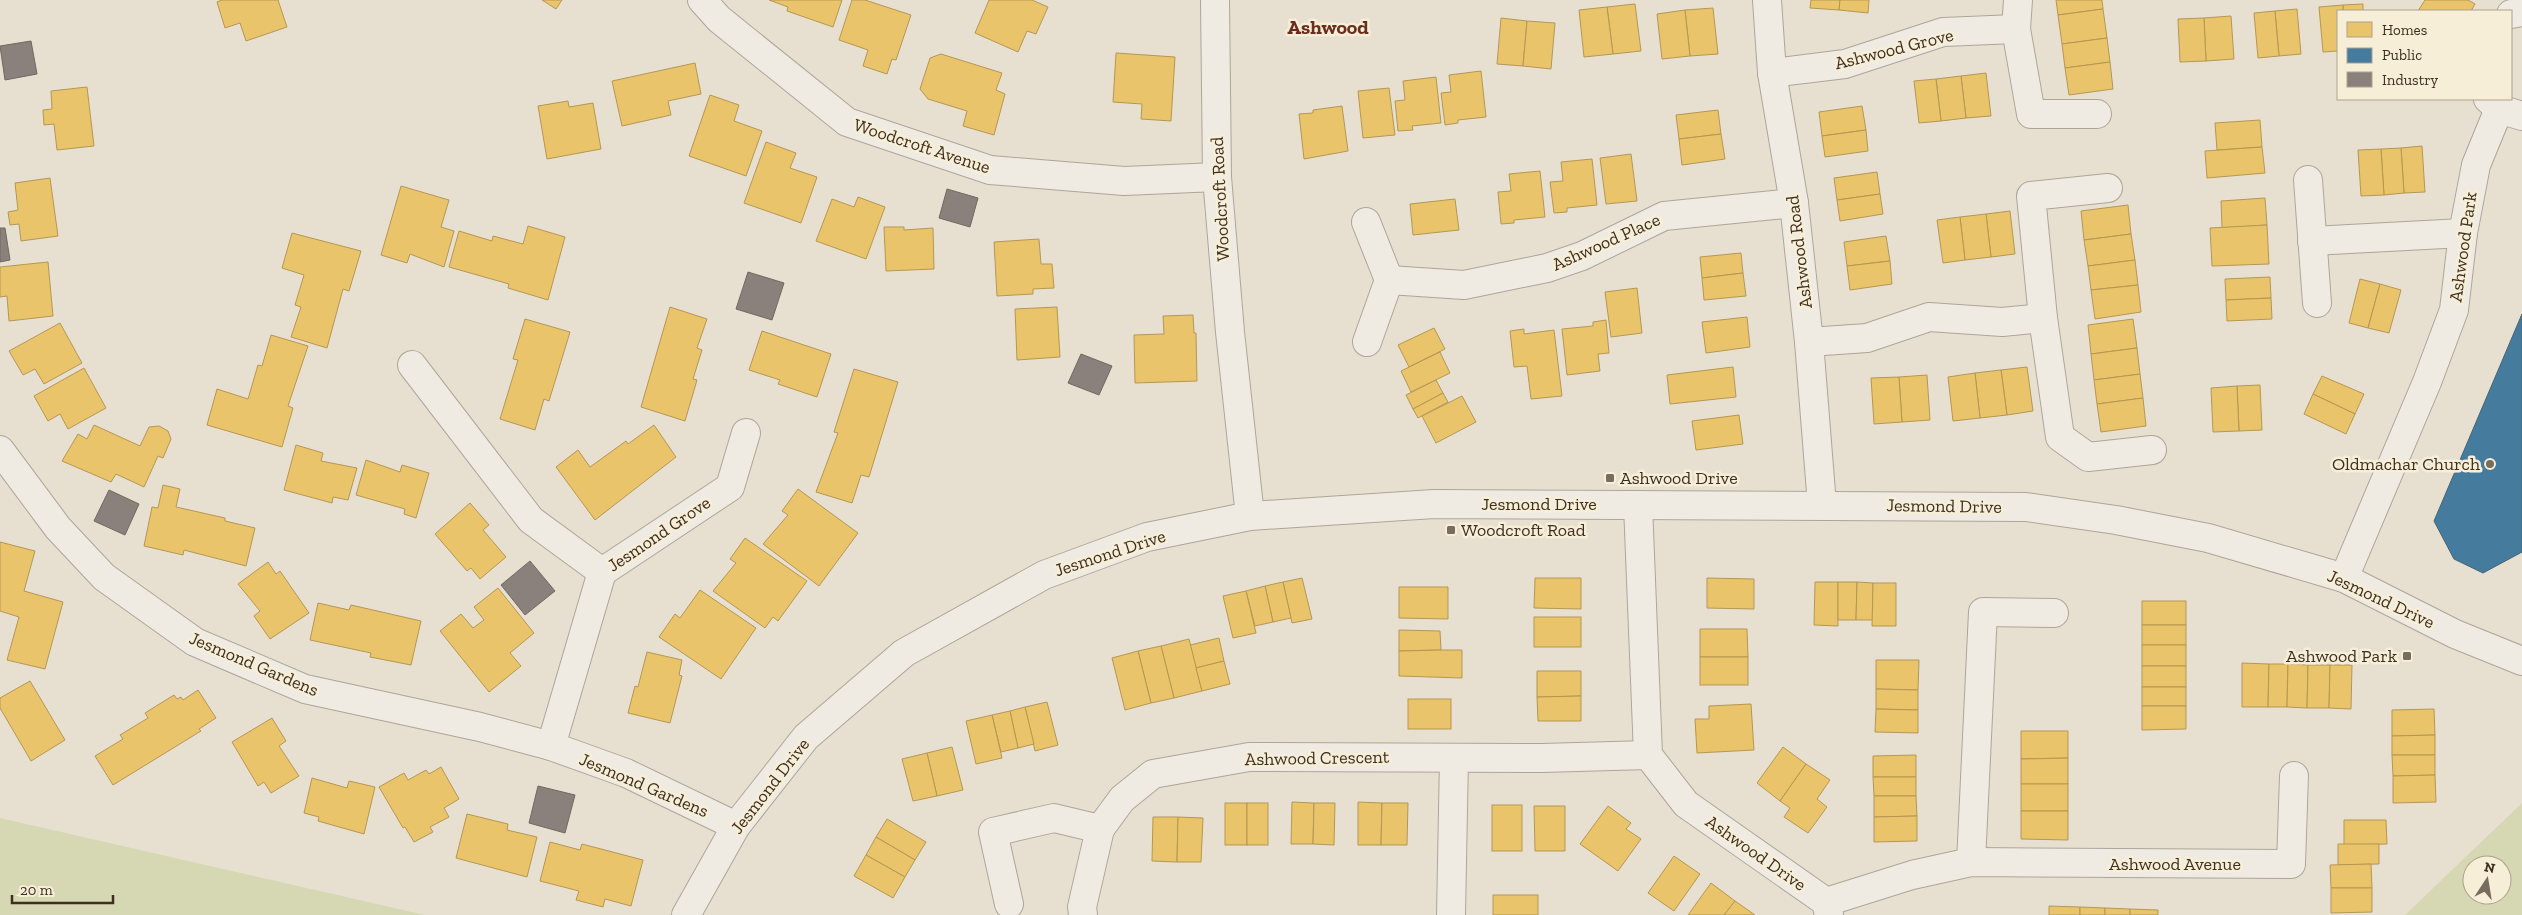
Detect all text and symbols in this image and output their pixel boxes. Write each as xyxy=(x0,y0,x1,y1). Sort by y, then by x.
legend xyxy=(2337,10,2512,100)
district label: Ashwood xyxy=(1287,15,1369,39)
text: Homes xyxy=(2382,21,2427,39)
street label: Ashwood Grove xyxy=(1832,24,1956,74)
text: Public xyxy=(2382,46,2422,64)
text: Industry xyxy=(2382,71,2439,89)
street label: Woodcroft Avenue xyxy=(851,114,993,178)
street label: Woodcroft Road xyxy=(1206,136,1234,262)
street label: Ashwood Park xyxy=(2444,190,2482,304)
street label: Ashwood Road xyxy=(1781,194,1817,310)
street label: Ashwood Place xyxy=(1549,208,1663,276)
place label: Oldmachar Church xyxy=(2332,453,2480,475)
marker: Oldmachar Church xyxy=(2484,458,2496,470)
place label: Ashwood Drive xyxy=(1620,467,1738,489)
marker: Ashwood Drive xyxy=(1604,472,1616,484)
street label: Jesmond Grove xyxy=(603,491,715,577)
street label: Jesmond Drive xyxy=(1481,493,1597,515)
street label: Jesmond Drive xyxy=(1886,494,2002,518)
place label: Woodcroft Road xyxy=(1461,519,1586,541)
marker: Woodcroft Road xyxy=(1445,524,1457,536)
street label: Jesmond Drive xyxy=(1052,525,1168,581)
street label: Jesmond Drive xyxy=(2324,565,2438,633)
street label: Jesmond Gardens xyxy=(186,627,322,701)
place label: Ashwood Park xyxy=(2286,645,2398,667)
marker: Ashwood Park xyxy=(2401,650,2413,662)
street label: Jesmond Drive xyxy=(726,734,814,838)
street label: Ashwood Crescent xyxy=(1245,746,1390,770)
street label: Jesmond Gardens xyxy=(576,748,712,822)
street label: Ashwood Drive xyxy=(1701,810,1811,896)
street label: Ashwood Avenue xyxy=(2109,853,2241,875)
north arrow xyxy=(2462,855,2512,905)
text: N xyxy=(2483,858,2497,877)
scale bar xyxy=(12,872,114,904)
text: 20 m xyxy=(20,881,53,899)

